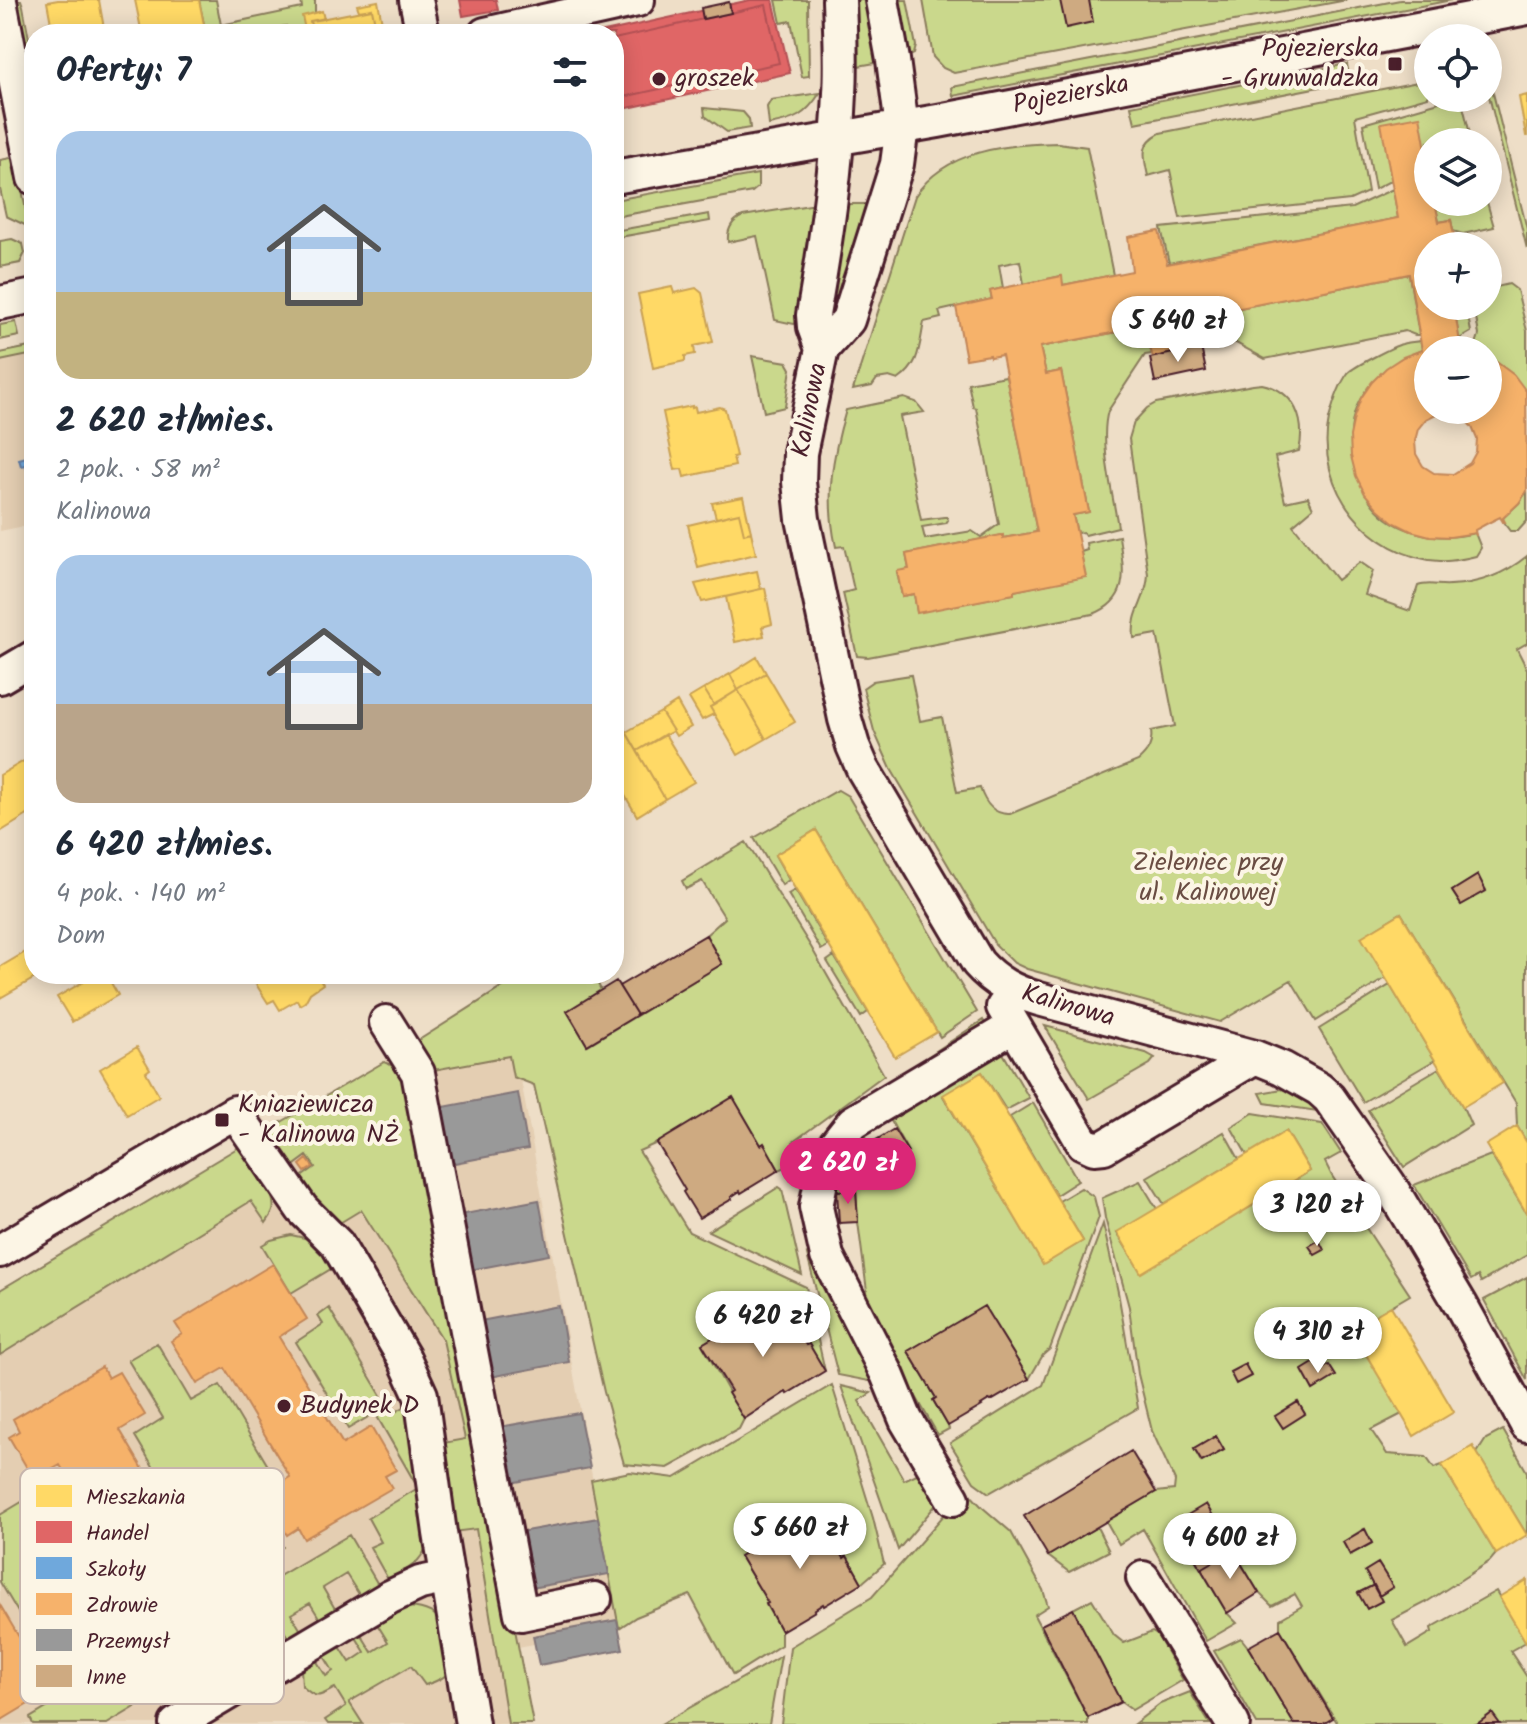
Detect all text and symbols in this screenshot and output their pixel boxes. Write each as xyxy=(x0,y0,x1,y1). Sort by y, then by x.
map controls xyxy=(1414,24,1502,424)
button: locate xyxy=(1414,24,1502,112)
place label: Pojezierska - Grunwaldzka xyxy=(1221,28,1379,100)
text: Oferty: 7 xyxy=(56,45,191,99)
icon: filters xyxy=(548,50,592,94)
marker: Pojezierska - Grunwaldzka xyxy=(1386,55,1404,73)
place label: groszek xyxy=(674,58,755,100)
street label: Pojezierska xyxy=(1009,63,1133,127)
marker: groszek xyxy=(650,70,668,88)
button: layers xyxy=(1414,128,1502,216)
icon: home xyxy=(252,183,396,327)
button: + xyxy=(1414,232,1502,320)
pin: 5 640 zł xyxy=(1095,296,1261,364)
text: 5 640 zł xyxy=(1129,301,1227,343)
button: − xyxy=(1414,336,1502,424)
street label: Kalinowa xyxy=(780,359,840,461)
text: 2 620 zł/mies. xyxy=(56,395,274,449)
text: 2 pok. · 58 m² xyxy=(56,449,220,491)
text: Kalinowa xyxy=(56,491,151,533)
icon: home xyxy=(252,607,396,751)
text: 6 420 zł/mies. xyxy=(56,819,273,873)
park label: Zieleniec przy ul. Kalinowej xyxy=(1133,842,1284,914)
text: 4 pok. · 140 m² xyxy=(56,873,225,915)
text: Dom xyxy=(56,915,105,957)
street label: Kalinowa xyxy=(1016,973,1120,1039)
place label: Kniaziewicza - Kalinowa NŻ xyxy=(238,1084,400,1156)
marker: Kniaziewicza - Kalinowa NŻ xyxy=(213,1111,231,1129)
pin: 2 620 zł xyxy=(765,1138,931,1206)
text: 2 620 zł xyxy=(798,1143,898,1185)
pin: 3 120 zł xyxy=(1234,1180,1400,1248)
text: 3 120 zł xyxy=(1270,1185,1364,1227)
pin: 6 420 zł xyxy=(680,1291,846,1359)
text: 6 420 zł xyxy=(713,1296,813,1338)
pin: 4 310 zł xyxy=(1235,1307,1401,1375)
text: 4 310 zł xyxy=(1272,1312,1364,1354)
place label: Budynek D xyxy=(300,1385,419,1427)
marker: Budynek D xyxy=(275,1397,293,1415)
legend xyxy=(20,1468,284,1704)
text: Mieszkania xyxy=(86,1481,185,1516)
pin: 5 660 zł xyxy=(717,1503,883,1571)
text: 5 660 zł xyxy=(751,1508,849,1550)
pin: 4 600 zł xyxy=(1147,1513,1313,1581)
text: Handel xyxy=(86,1517,150,1552)
text: 4 600 zł xyxy=(1181,1518,1279,1560)
text: Szkoły xyxy=(86,1553,147,1588)
text: Zdrowie xyxy=(86,1589,158,1624)
text: Przemysł xyxy=(86,1625,171,1660)
text: Inne xyxy=(86,1661,126,1696)

